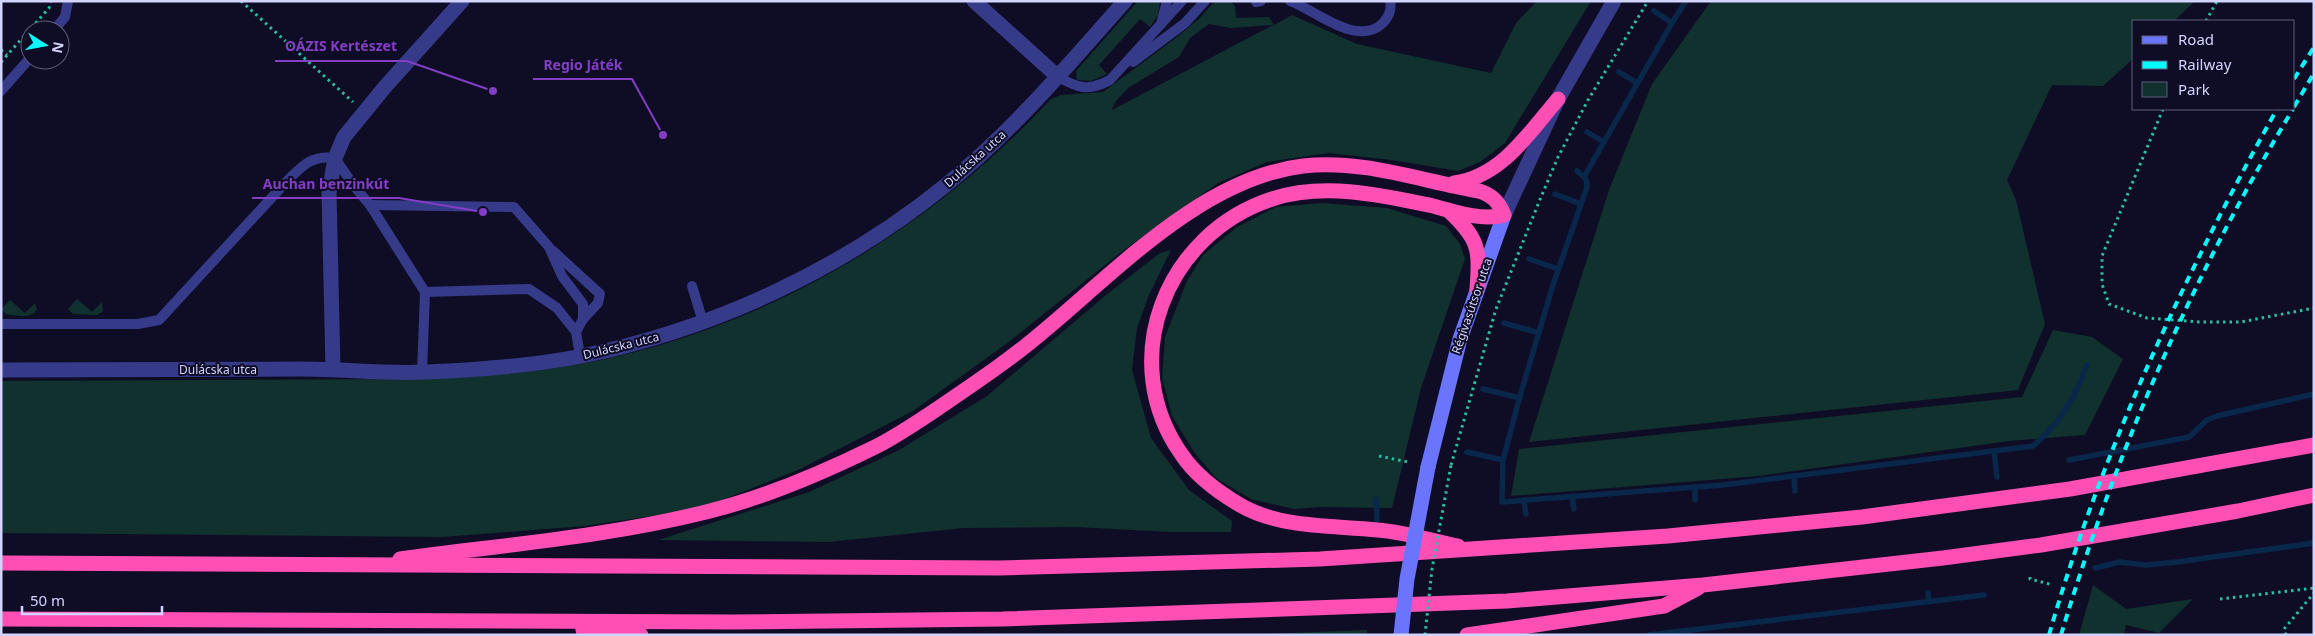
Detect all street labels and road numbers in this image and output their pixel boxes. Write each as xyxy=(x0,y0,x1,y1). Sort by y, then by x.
street label: Dulácska utca xyxy=(940,126,1009,191)
street label: Régivasútsor utca xyxy=(1447,256,1496,356)
street label: Dulácska utca xyxy=(581,328,661,363)
street label: Dulácska utca xyxy=(179,361,257,378)

